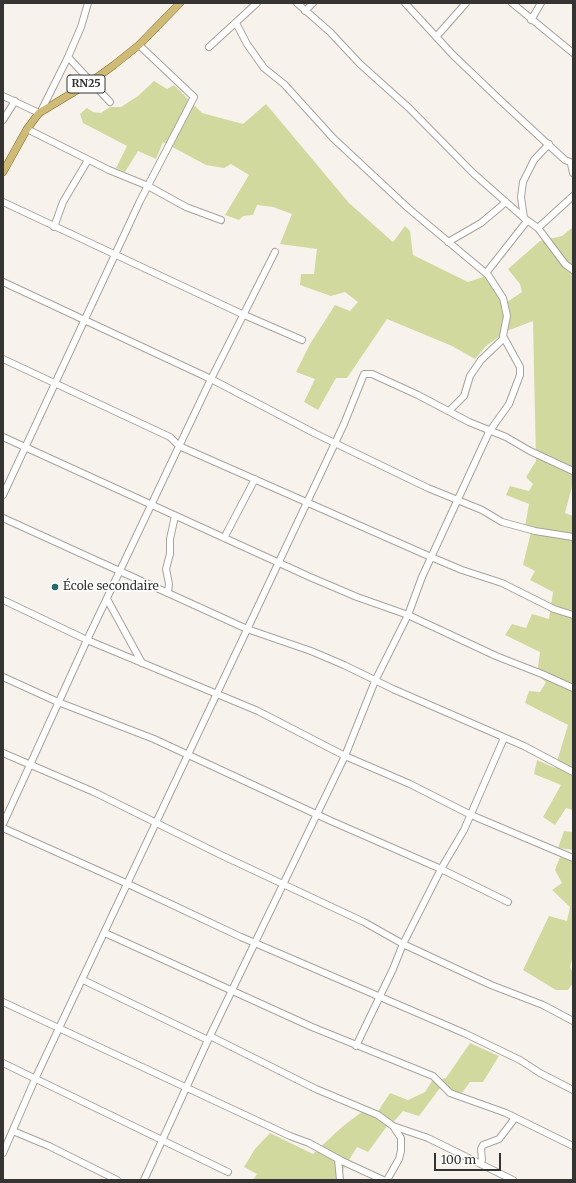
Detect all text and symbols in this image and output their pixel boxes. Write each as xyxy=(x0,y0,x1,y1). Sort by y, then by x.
road number: RN25 xyxy=(67,75,105,93)
place label: École secondaire xyxy=(63,580,159,594)
marker: École secondaire xyxy=(50,582,60,592)
scale bar xyxy=(436,1145,503,1171)
text: 100 m xyxy=(441,1152,476,1167)

